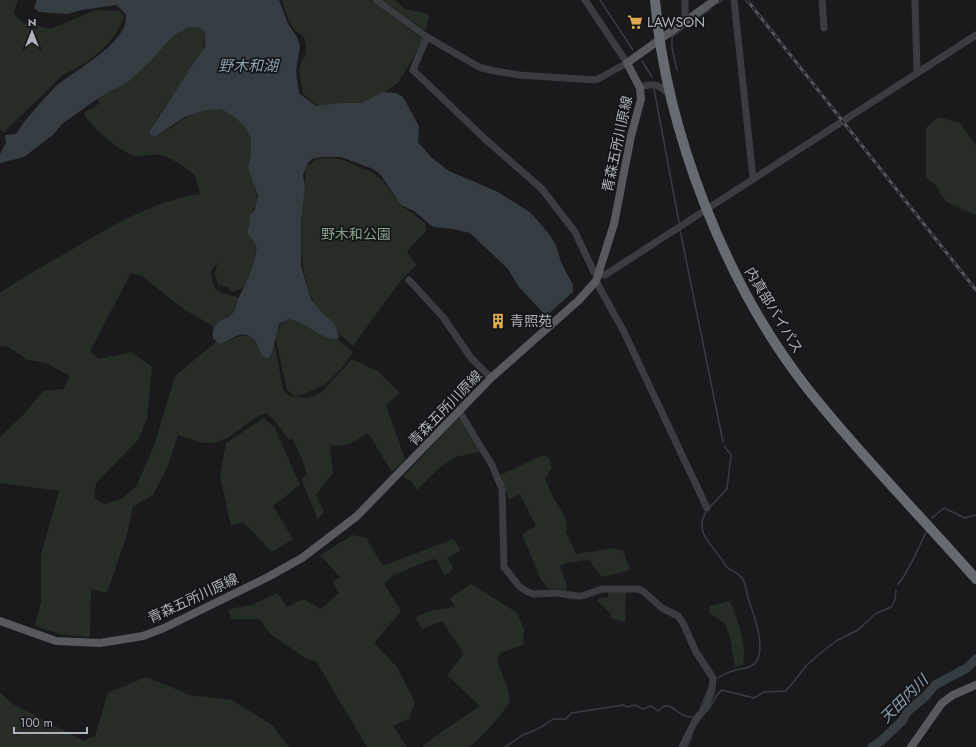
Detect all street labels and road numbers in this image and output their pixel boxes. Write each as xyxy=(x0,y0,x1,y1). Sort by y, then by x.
street label: 青森五所川原線 xyxy=(597,94,637,194)
street label: 内真部バイパス xyxy=(740,263,808,357)
street label: 青森五所川原線 xyxy=(404,366,486,450)
street label: 青森五所川原線 xyxy=(144,568,242,628)

